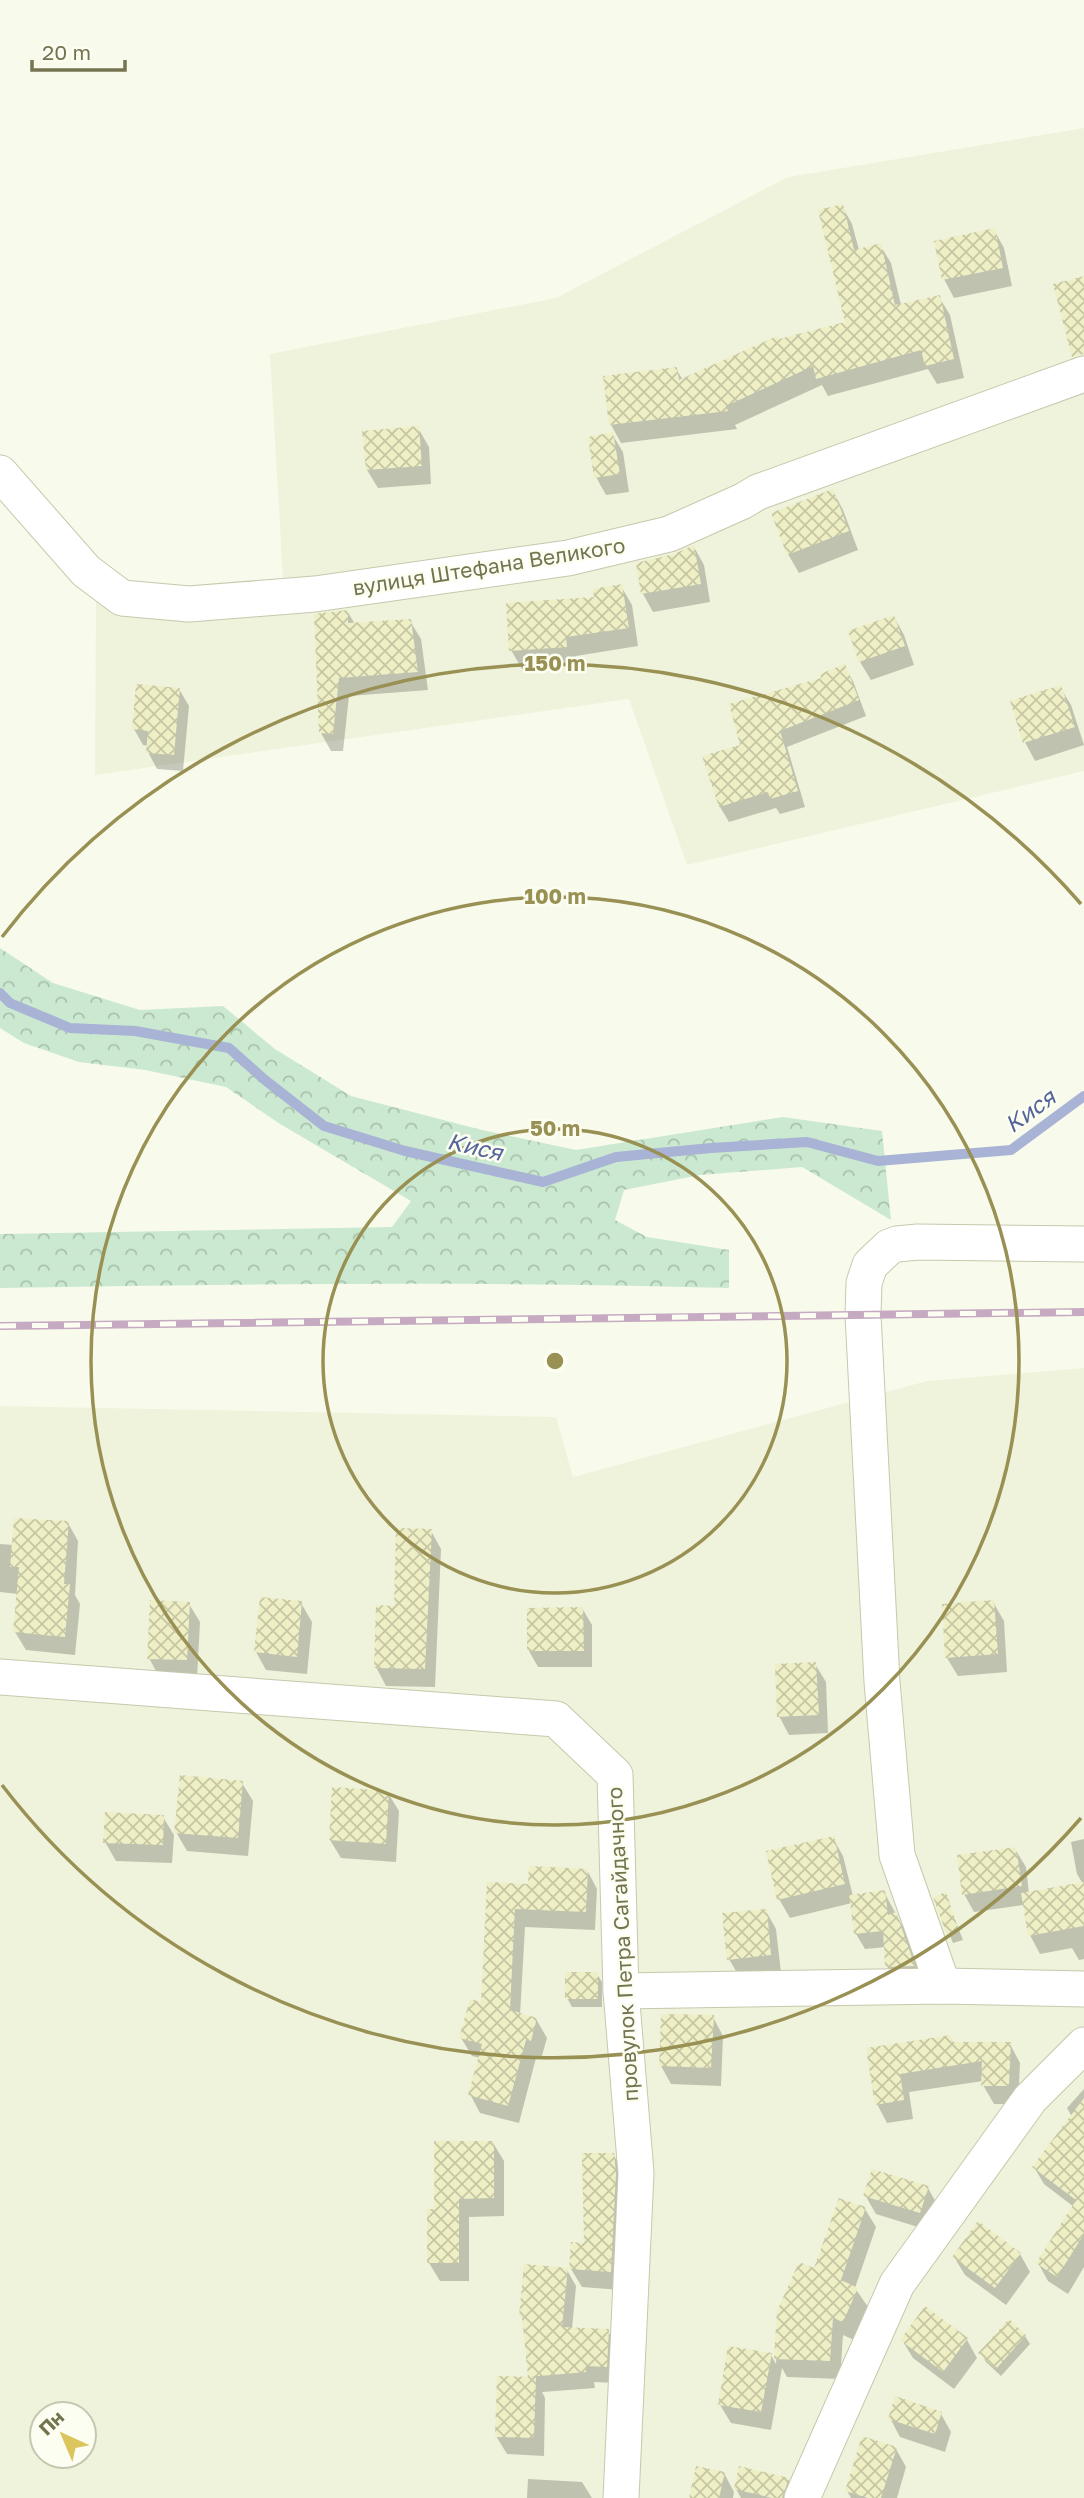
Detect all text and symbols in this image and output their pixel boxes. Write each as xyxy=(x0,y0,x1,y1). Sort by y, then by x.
scale bar xyxy=(32,28,124,72)
text: 20 m xyxy=(42,39,91,65)
street label: вулиця Штефана Великого xyxy=(351,532,627,600)
text: 150 m xyxy=(525,650,585,676)
text: 100 m xyxy=(524,883,586,909)
water label: Кися xyxy=(999,1081,1062,1138)
text: 50 m xyxy=(530,1115,580,1141)
water label: Кися xyxy=(445,1126,507,1166)
centre of rings xyxy=(543,1349,567,1373)
street label: провулок Петра Сагайдачного xyxy=(601,1786,643,2102)
north arrow xyxy=(28,2400,98,2470)
text: Пн xyxy=(34,2405,68,2440)

